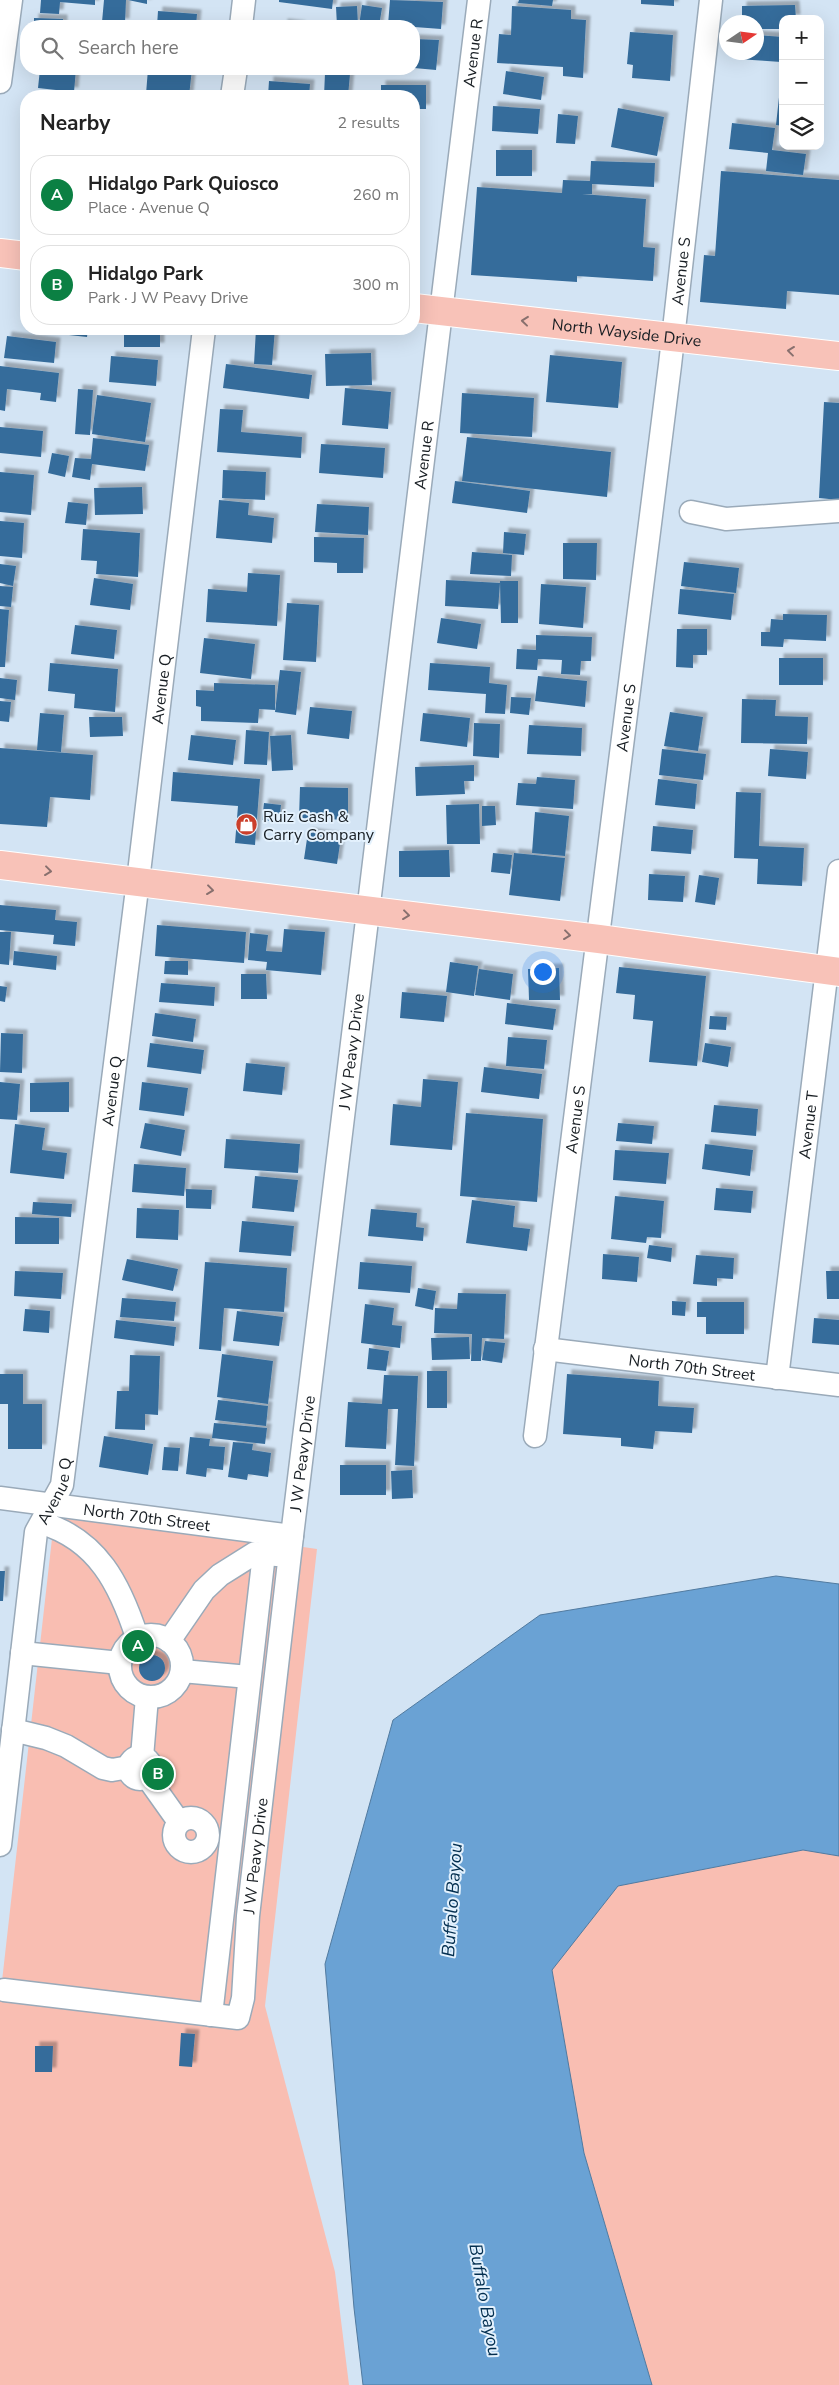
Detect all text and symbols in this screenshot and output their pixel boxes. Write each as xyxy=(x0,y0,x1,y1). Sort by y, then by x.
north arrow xyxy=(719,15,764,60)
map controls xyxy=(779,15,824,150)
button: + xyxy=(779,15,824,60)
street label: Avenue R xyxy=(458,17,489,89)
search box xyxy=(20,20,420,75)
icon: search xyxy=(38,34,66,62)
text: Search here xyxy=(78,35,179,61)
button: − xyxy=(779,60,824,105)
button: layers xyxy=(779,105,824,150)
text: Nearby xyxy=(40,109,110,137)
text: 2 results xyxy=(338,112,400,134)
text: Hidalgo Park Quiosco xyxy=(88,171,279,197)
text: A xyxy=(51,184,63,206)
text: 260 m xyxy=(352,184,399,206)
text: Place · Avenue Q xyxy=(88,197,210,219)
street label: Avenue S xyxy=(667,236,696,306)
text: Hidalgo Park xyxy=(88,261,203,287)
text: B xyxy=(51,274,63,296)
text: 300 m xyxy=(352,274,399,296)
text: Park · J W Peavy Drive xyxy=(88,287,248,309)
street label: North Wayside Drive xyxy=(551,314,702,352)
one-way arrow xyxy=(520,316,528,327)
one-way arrow xyxy=(786,346,794,357)
street label: Avenue R xyxy=(409,419,440,491)
street label: Avenue Q xyxy=(147,653,177,726)
street label: Avenue S xyxy=(611,682,642,753)
place label: Ruiz Cash & Carry Company xyxy=(263,806,375,846)
shop icon: Ruiz Cash & Carry Company xyxy=(235,813,259,837)
one-way arrow xyxy=(45,865,53,876)
one-way arrow xyxy=(205,885,214,895)
one-way arrow xyxy=(402,909,410,920)
one-way arrow xyxy=(563,929,571,940)
your location xyxy=(530,959,556,985)
street label: J W Peavy Drive xyxy=(334,992,370,1112)
street label: Avenue Q xyxy=(97,1054,128,1128)
street label: Avenue S xyxy=(561,1084,591,1155)
street label: Avenue T xyxy=(794,1089,824,1160)
street label: North 70th Street xyxy=(627,1349,757,1387)
street label: J W Peavy Drive xyxy=(285,1394,321,1514)
street label: Avenue Q xyxy=(32,1456,77,1529)
street label: North 70th Street xyxy=(82,1499,212,1537)
pin: A xyxy=(122,1627,154,1665)
pin: B xyxy=(142,1755,174,1793)
street label: J W Peavy Drive xyxy=(238,1797,274,1916)
water label: Buffalo Bayou xyxy=(436,1842,468,1958)
water label: Buffalo Bayou xyxy=(463,2242,507,2358)

